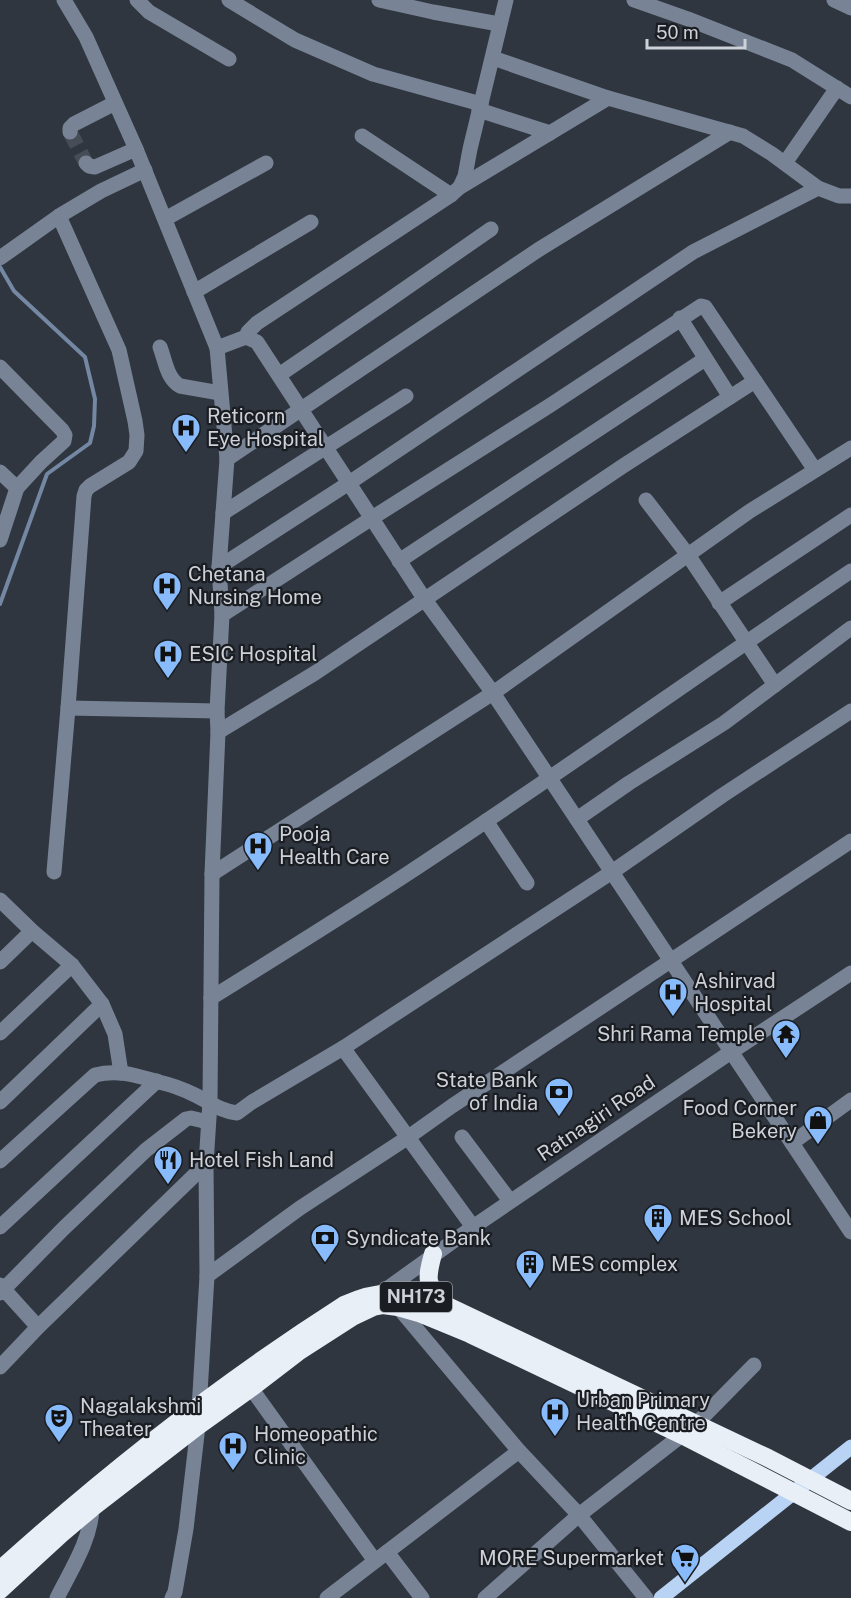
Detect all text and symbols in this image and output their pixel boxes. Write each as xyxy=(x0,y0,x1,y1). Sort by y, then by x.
scale bar xyxy=(647,12,744,50)
text: 50 m xyxy=(656,22,699,43)
place label: Reticorn Eye Hospital xyxy=(207,404,324,451)
hospital icon: Reticorn Eye Hospital xyxy=(170,412,202,454)
place label: Chetana Nursing Home xyxy=(188,562,322,609)
hospital icon: Chetana Nursing Home xyxy=(151,570,183,612)
hospital icon: ESIC Hospital xyxy=(152,638,184,680)
place label: ESIC Hospital xyxy=(189,642,317,666)
place label: Pooja Health Care xyxy=(279,822,390,869)
hospital icon: Pooja Health Care xyxy=(242,830,274,872)
place label: Ashirvad Hospital xyxy=(694,969,776,1016)
hospital icon: Ashirvad Hospital xyxy=(657,976,689,1018)
temple icon: Shri Rama Temple xyxy=(770,1018,802,1060)
place label: Shri Rama Temple xyxy=(597,1022,765,1046)
place label: State Bank of India xyxy=(436,1068,538,1115)
street label: Ratnagiri Road xyxy=(533,1070,659,1166)
bank icon: State Bank of India xyxy=(543,1076,575,1118)
place label: Food Corner Bekery xyxy=(682,1096,797,1143)
shop icon: Food Corner Bekery xyxy=(802,1104,834,1146)
restaurant icon: Hotel Fish Land xyxy=(152,1144,184,1186)
place label: Hotel Fish Land xyxy=(189,1148,334,1172)
building icon: MES School xyxy=(642,1202,674,1244)
place label: MES School xyxy=(679,1206,792,1230)
bank icon: Syndicate Bank xyxy=(309,1222,341,1264)
place label: Syndicate Bank xyxy=(346,1226,491,1250)
building icon: MES complex xyxy=(514,1248,546,1290)
place label: MES complex xyxy=(551,1252,678,1276)
road number: NH173 xyxy=(380,1282,452,1312)
place label: Urban Primary Health Centre xyxy=(576,1388,710,1435)
place label: Nagalakshmi Theater xyxy=(80,1394,201,1441)
hospital icon: Urban Primary Health Centre xyxy=(539,1396,571,1438)
theatre icon: Nagalakshmi Theater xyxy=(43,1402,75,1444)
place label: Homeopathic Clinic xyxy=(254,1422,378,1469)
hospital icon: Homeopathic Clinic xyxy=(217,1430,249,1472)
supermarket icon: MORE Supermarket xyxy=(669,1542,701,1584)
place label: MORE Supermarket xyxy=(479,1546,664,1570)

